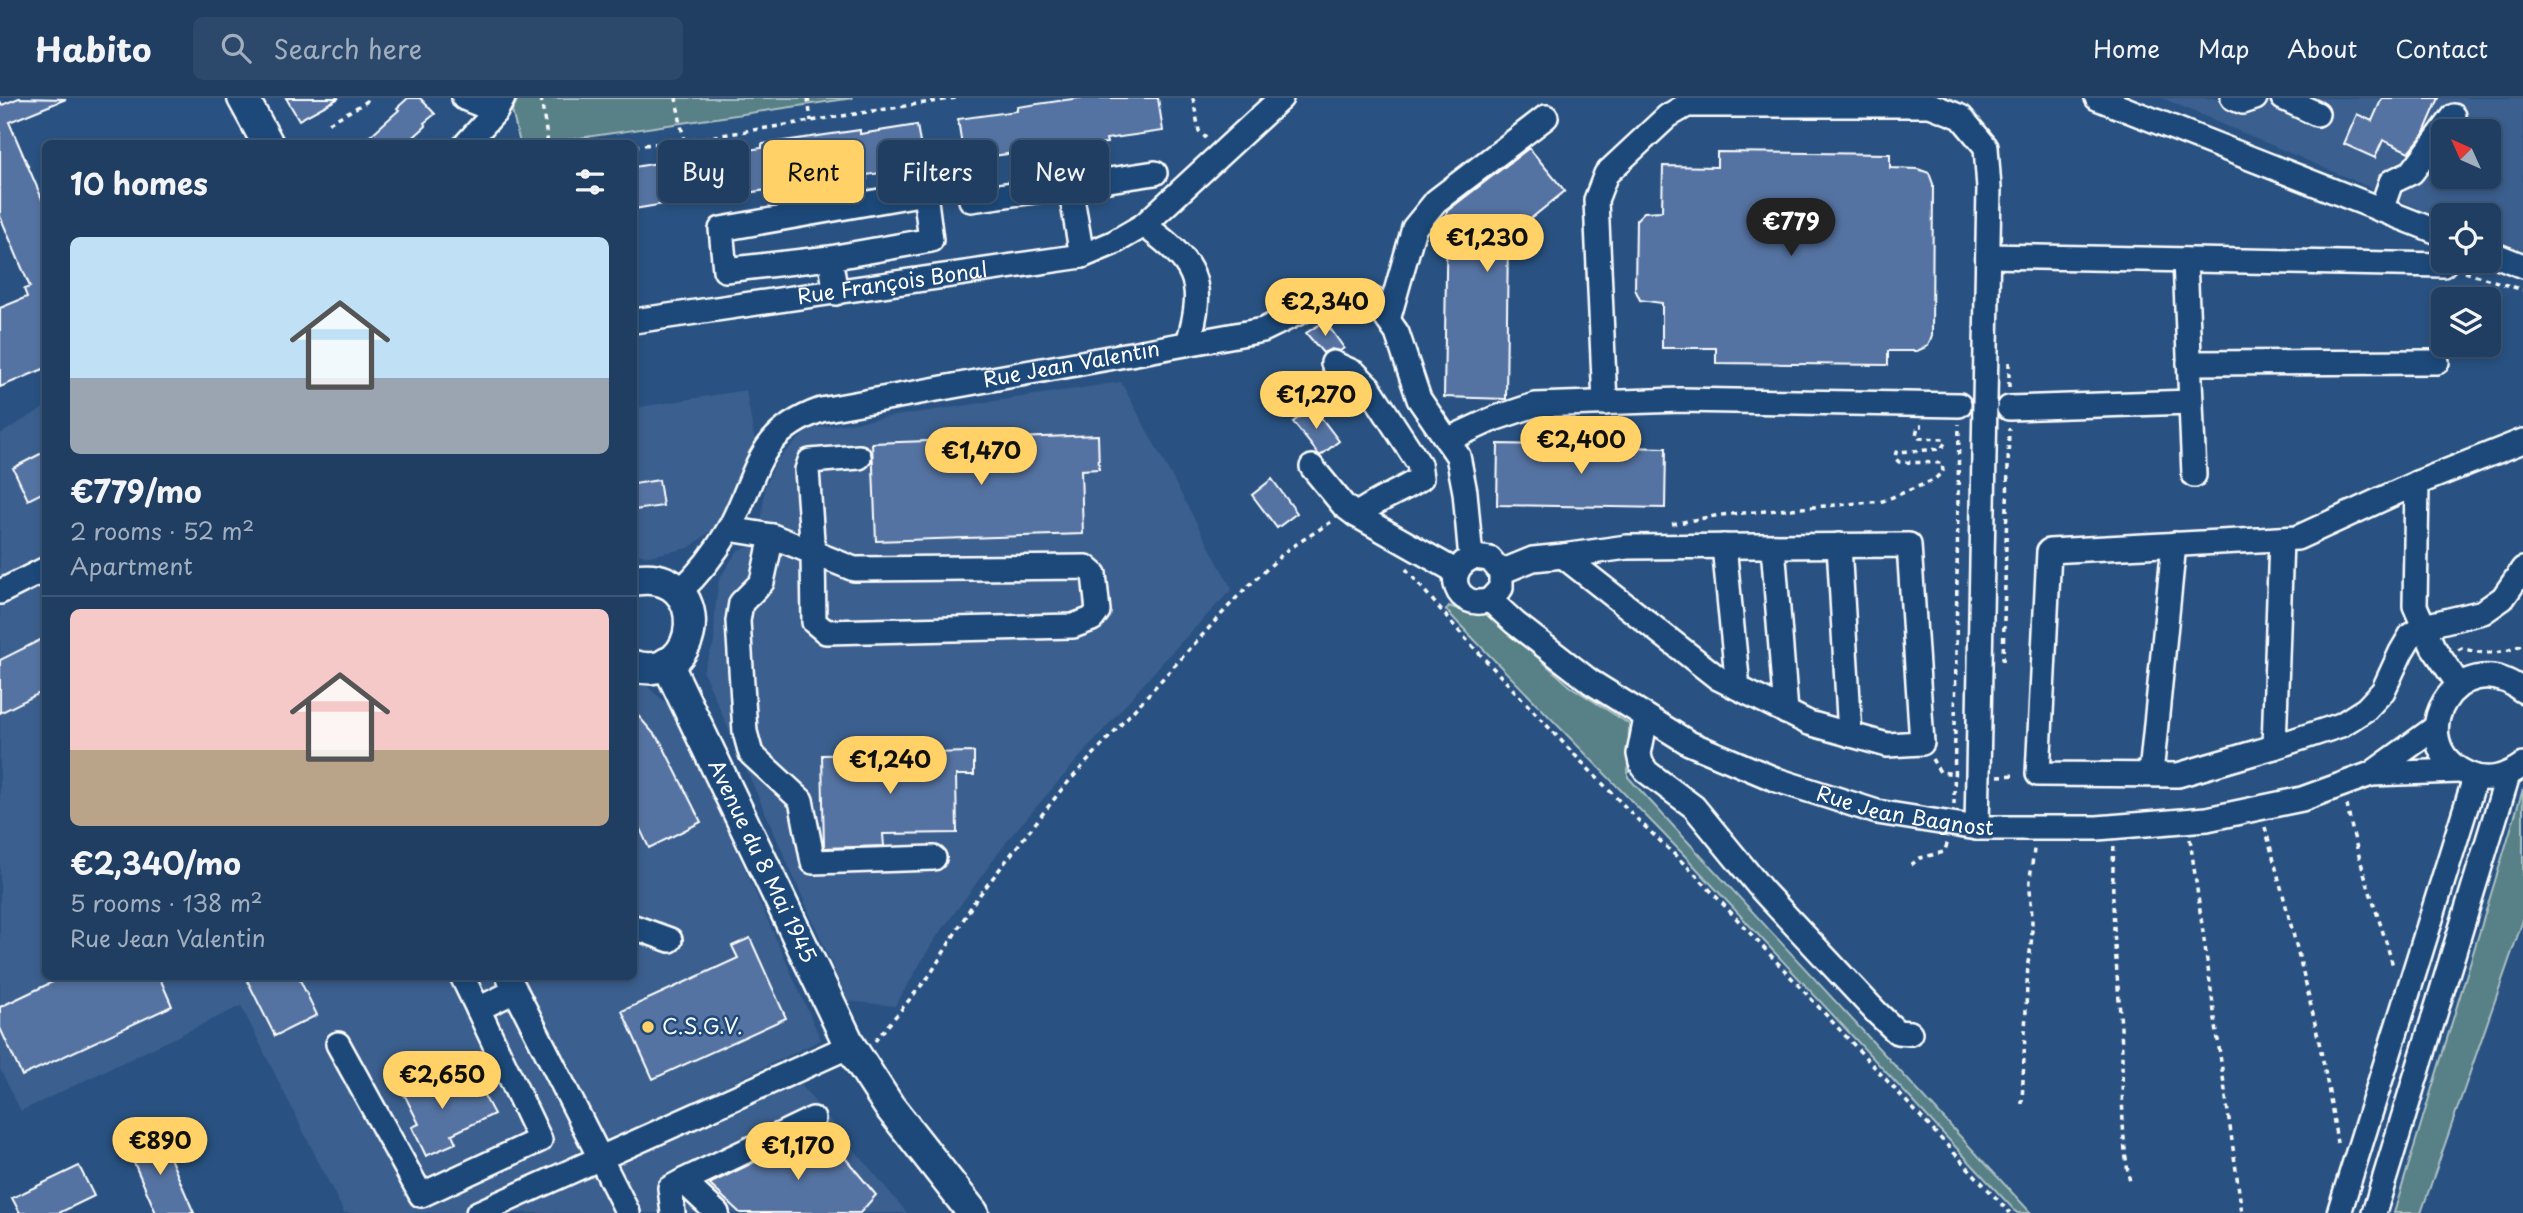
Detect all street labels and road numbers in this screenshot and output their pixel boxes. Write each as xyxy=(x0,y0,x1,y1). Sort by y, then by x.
street label: Rue François Bonal xyxy=(795,252,989,311)
street label: Rue Jean Valentin xyxy=(980,331,1162,394)
street label: Avenue du 8 Mai 1945 xyxy=(701,754,826,968)
street label: Rue Jean Bagnost xyxy=(1813,776,1994,842)

